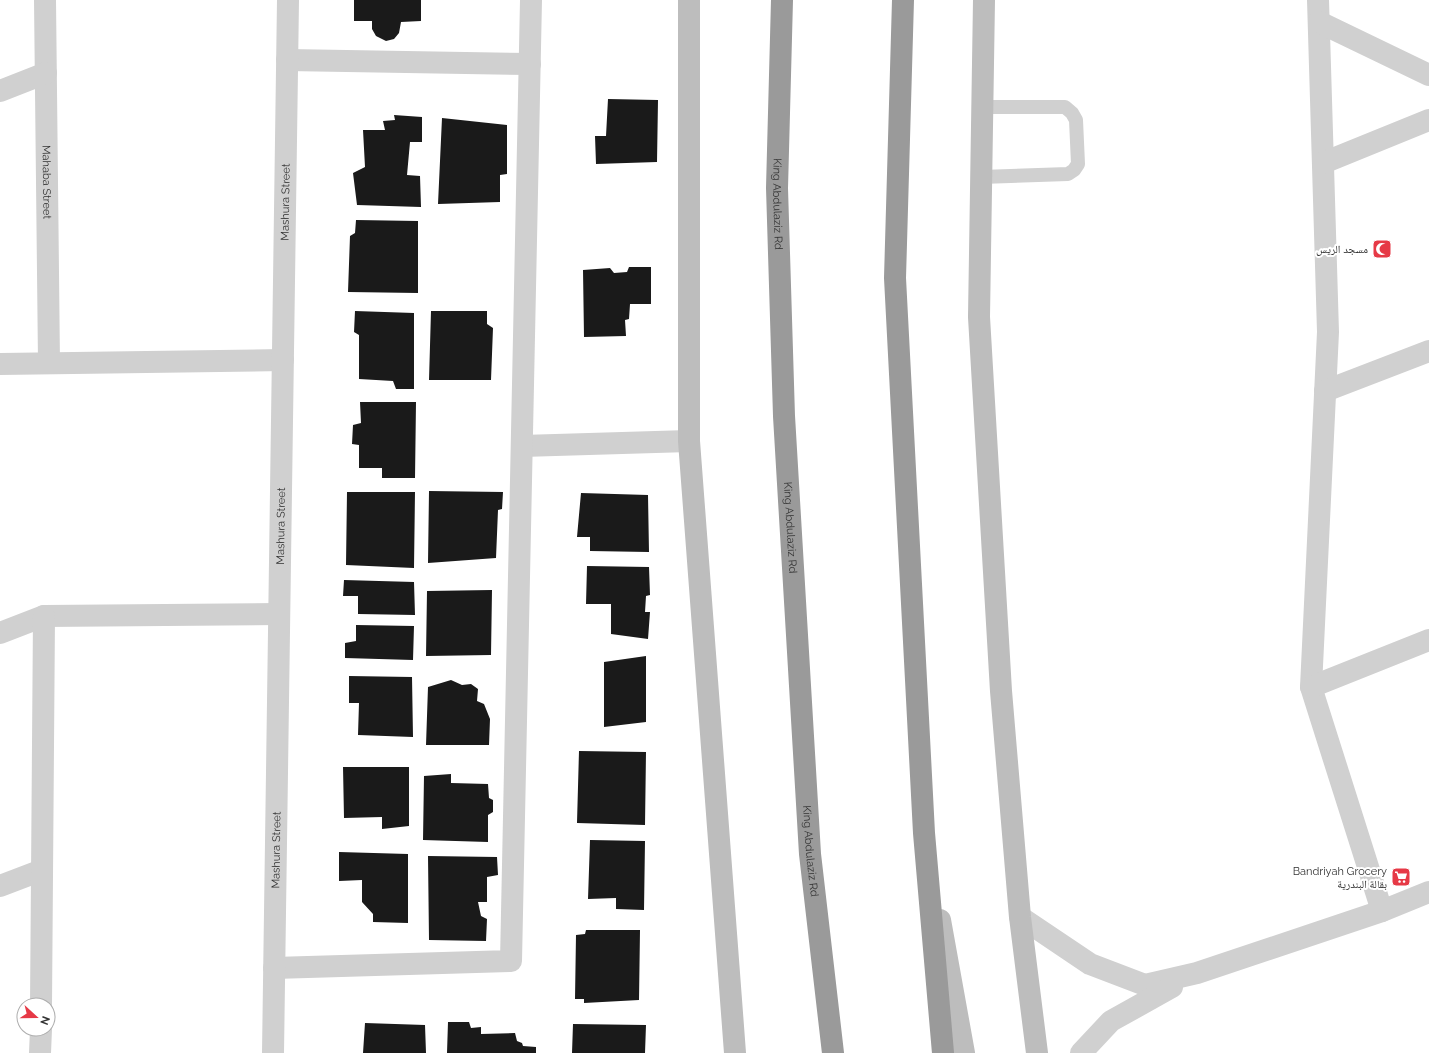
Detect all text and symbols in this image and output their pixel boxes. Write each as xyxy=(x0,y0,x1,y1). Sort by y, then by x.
street label: Mahaba Street xyxy=(40,145,53,219)
street label: King Abdulaziz Rd xyxy=(770,158,785,250)
street label: Mashura Street xyxy=(279,163,293,241)
mosque icon: مسجد الريس xyxy=(1371,238,1393,260)
place label: مسجد الريس xyxy=(1316,243,1368,256)
street label: King Abdulaziz Rd xyxy=(781,481,799,574)
street label: Mashura Street xyxy=(274,487,288,565)
street label: King Abdulaziz Rd xyxy=(800,805,821,898)
street label: Mashura Street xyxy=(269,811,283,889)
place label: Bandriyah Grocery بقالة البندرية xyxy=(1293,865,1387,891)
supermarket icon: Bandriyah Grocery بقالة البندرية xyxy=(1390,866,1412,888)
north arrow xyxy=(16,997,56,1037)
text: N xyxy=(37,1014,52,1027)

